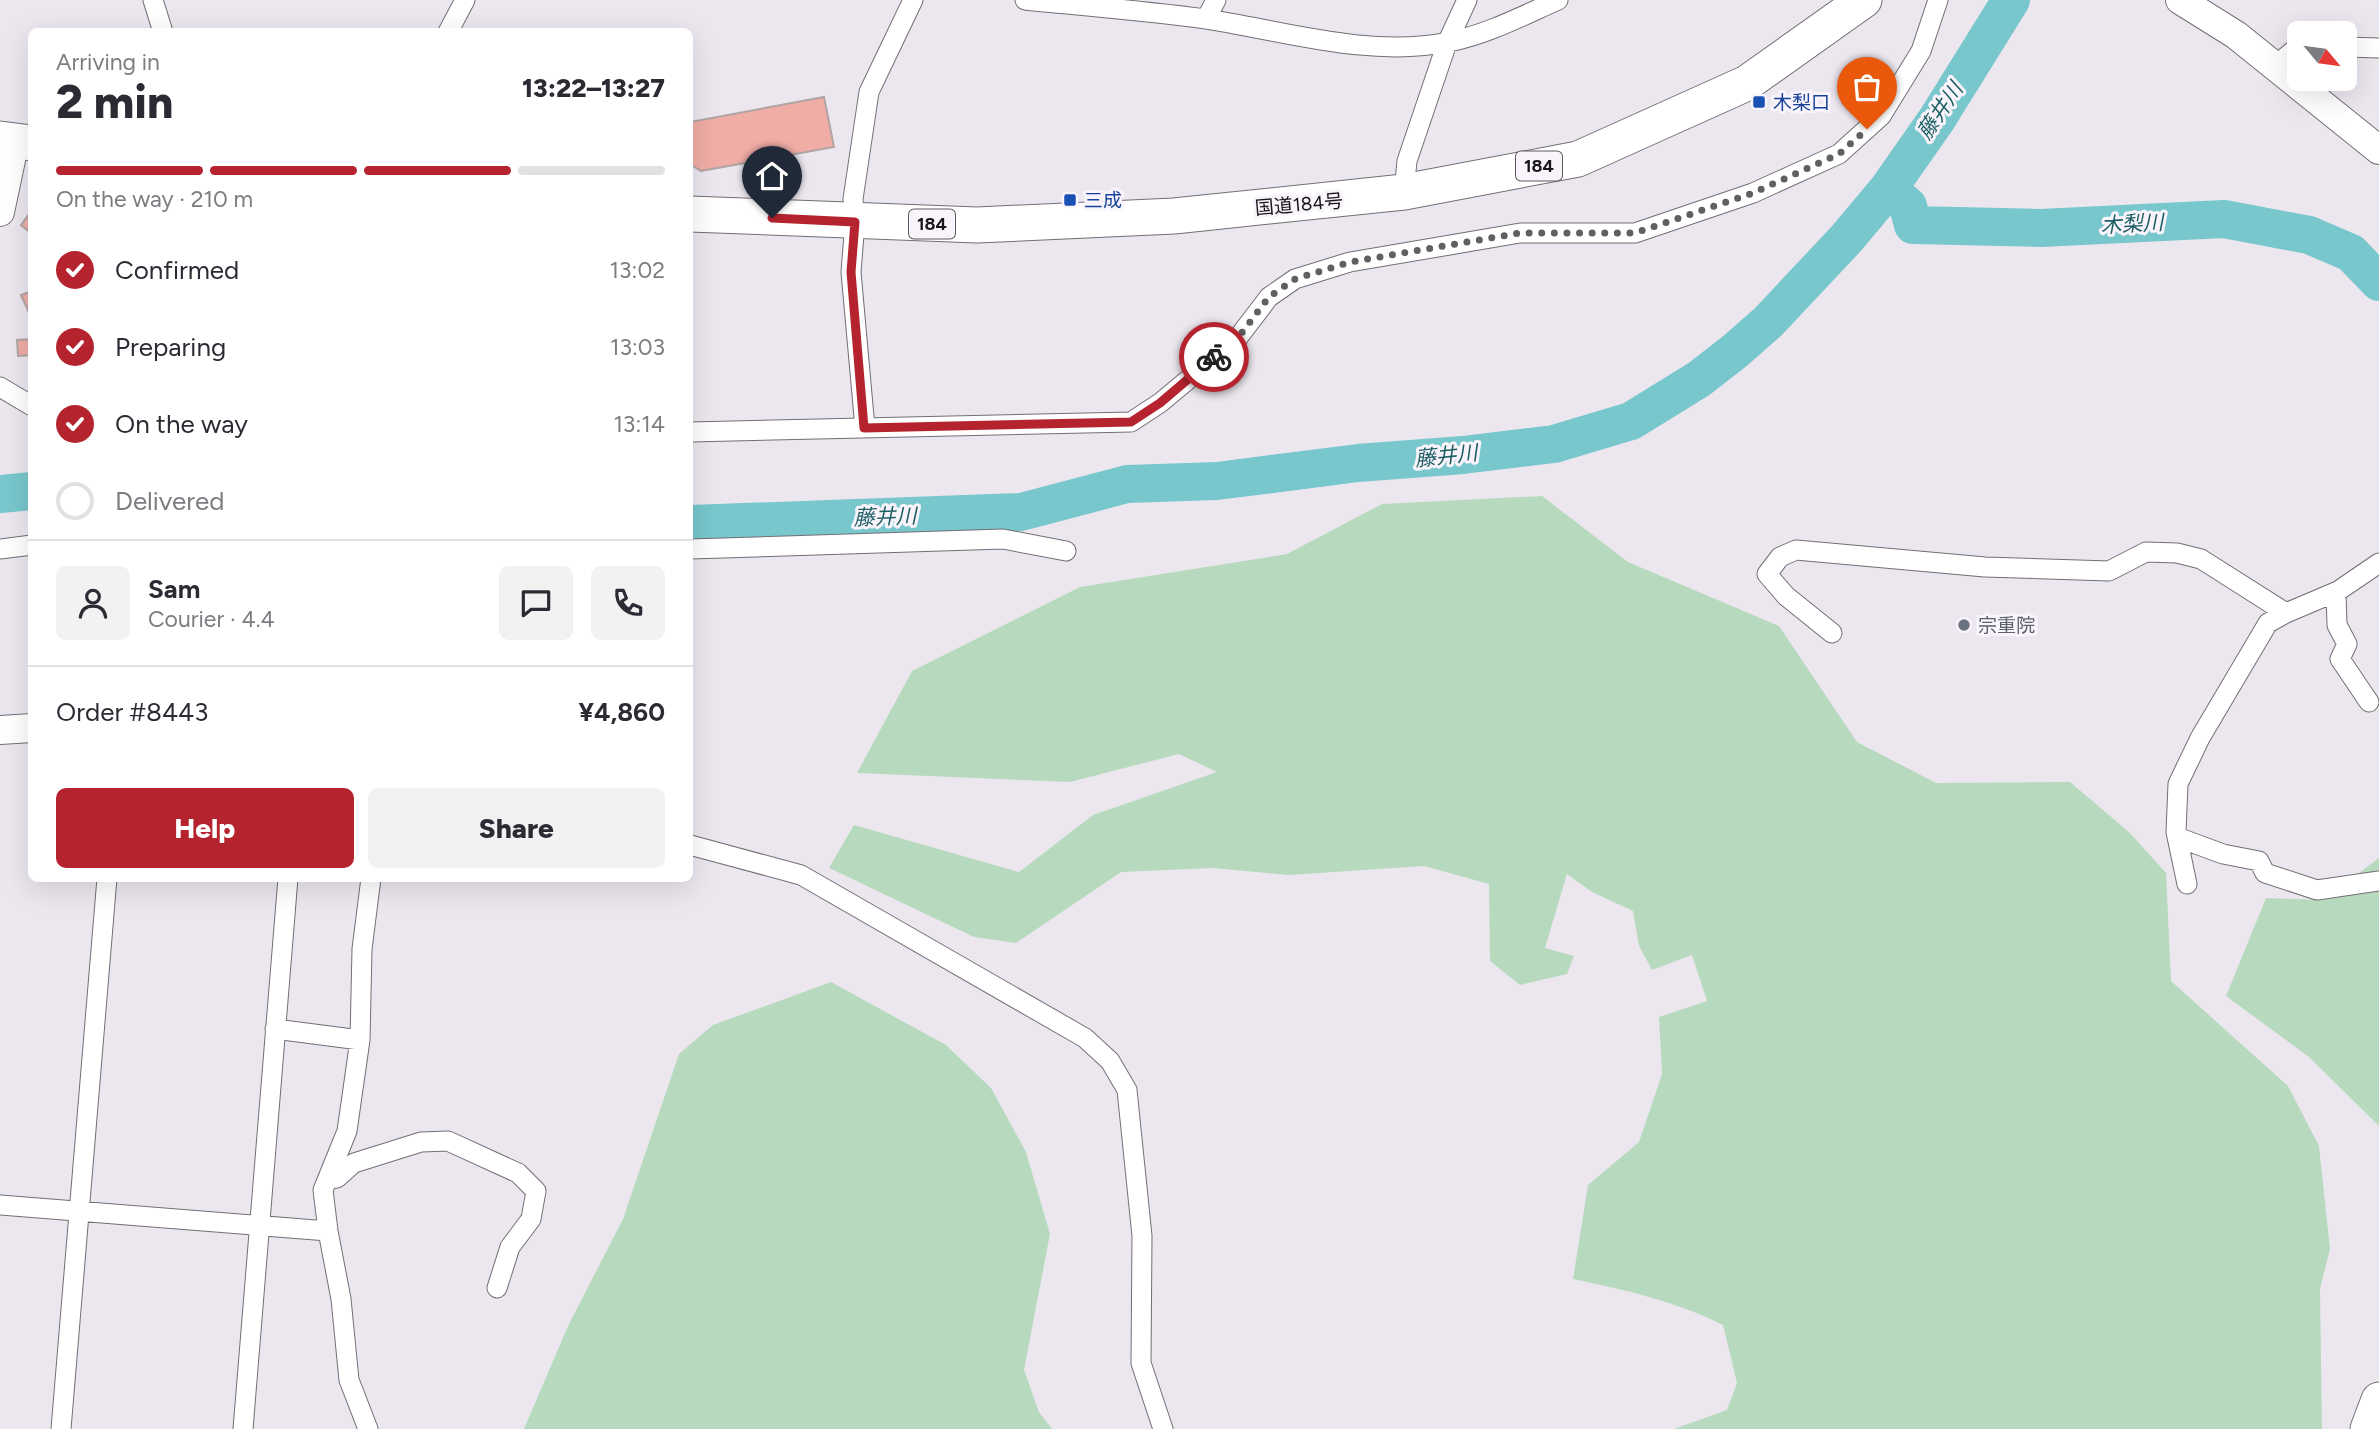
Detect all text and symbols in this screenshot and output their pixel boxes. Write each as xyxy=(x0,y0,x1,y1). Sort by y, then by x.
north arrow xyxy=(2287,21,2357,91)
map controls xyxy=(2287,21,2357,91)
text: Arriving in xyxy=(56,48,160,76)
pin xyxy=(1837,57,1897,129)
icon: bag xyxy=(1848,68,1886,106)
text: 13:22–13:27 xyxy=(522,72,665,104)
text: 2 min xyxy=(56,74,173,130)
water label: 藤井川 xyxy=(1912,76,1969,144)
place label: 木梨口 xyxy=(1773,91,1830,114)
marker: 木梨口 xyxy=(1751,94,1767,110)
pin xyxy=(742,146,802,218)
road number: 184 xyxy=(1516,152,1562,181)
icon: home xyxy=(753,157,791,195)
text: On the way · 210 m xyxy=(56,185,253,213)
place label: 三成 xyxy=(1084,189,1122,212)
street label: 国道184号 xyxy=(1254,189,1344,220)
marker: 三成 xyxy=(1062,192,1078,208)
water label: 木梨川 xyxy=(2100,209,2166,238)
road number: 184 xyxy=(909,210,955,238)
icon: check xyxy=(56,251,94,289)
text: Confirmed xyxy=(115,254,239,286)
text: 13:02 xyxy=(610,256,665,284)
courier xyxy=(1179,322,1249,392)
icon: check xyxy=(56,328,94,366)
text: Preparing xyxy=(115,331,226,363)
text: 13:03 xyxy=(610,333,665,361)
icon: bike xyxy=(1195,338,1233,376)
icon: check xyxy=(56,405,94,443)
text: On the way xyxy=(115,408,248,440)
text: 13:14 xyxy=(613,410,665,438)
water label: 藤井川 xyxy=(1413,440,1481,471)
text: Delivered xyxy=(115,485,224,517)
water label: 藤井川 xyxy=(853,503,919,530)
button: person xyxy=(56,566,130,640)
button: chat xyxy=(499,566,573,640)
button: phone xyxy=(591,566,665,640)
text: Sam xyxy=(148,573,200,605)
text: Courier · 4.4 xyxy=(148,605,275,633)
place label: 宗重院 xyxy=(1978,614,2035,637)
marker: 宗重院 xyxy=(1956,617,1972,633)
text: Order #8443 xyxy=(56,696,208,728)
text: ¥4,860 xyxy=(579,696,665,728)
button: Help xyxy=(56,788,354,868)
button: Share xyxy=(368,788,665,868)

